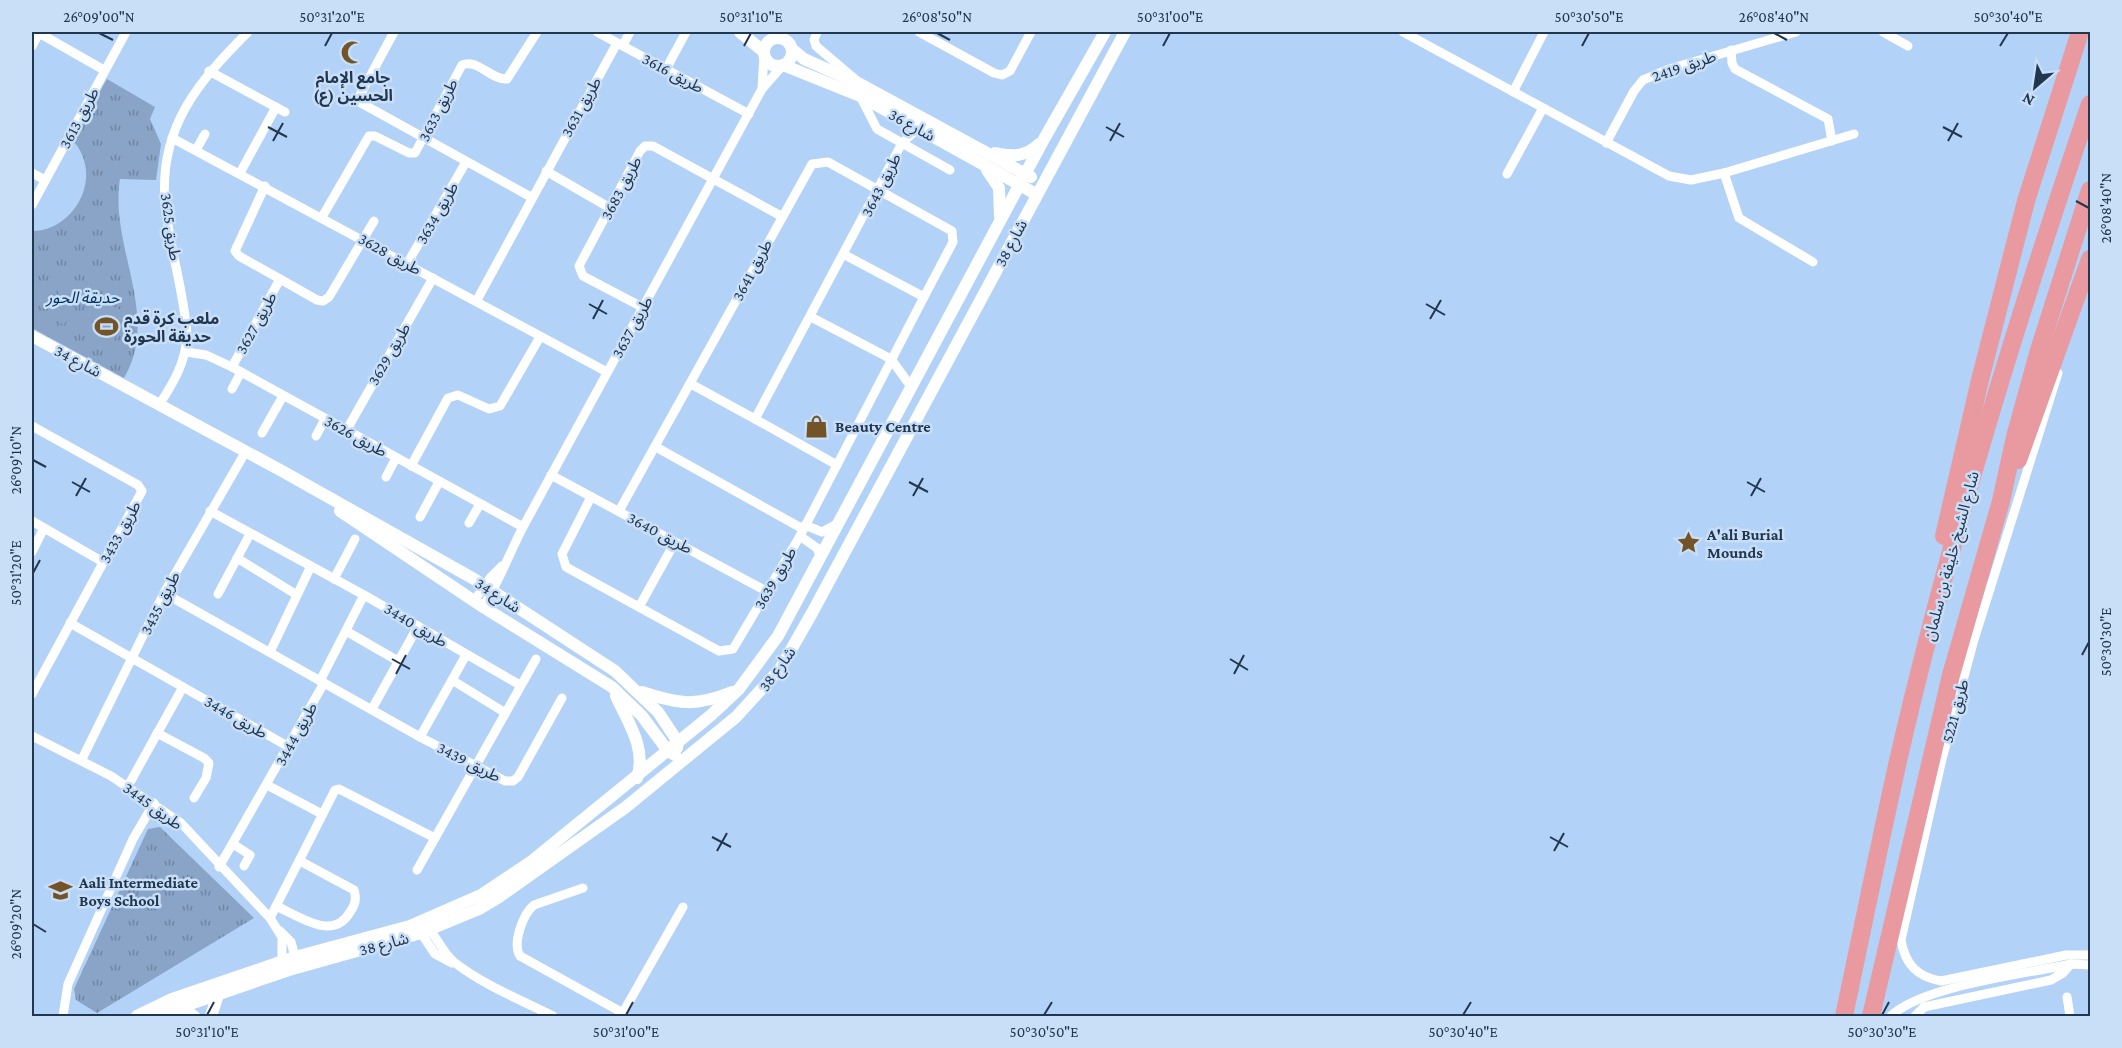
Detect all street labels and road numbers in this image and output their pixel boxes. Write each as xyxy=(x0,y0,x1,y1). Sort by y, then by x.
street label: طريق 2419 xyxy=(1650,47,1719,87)
street label: طريق 3616 xyxy=(639,50,707,98)
street label: طريق 3631 xyxy=(558,74,606,141)
street label: طريق 3633 xyxy=(415,76,463,145)
street label: طريق 3613 xyxy=(56,85,104,152)
street label: شارع 36 xyxy=(884,105,938,148)
street label: طريق 3643 xyxy=(858,150,906,220)
street label: طريق 3683 xyxy=(597,153,647,223)
street label: طريق 3634 xyxy=(413,179,463,248)
street label: طريق 3625 xyxy=(156,192,184,262)
street label: شارع 38 xyxy=(992,217,1034,271)
street label: طريق 3628 xyxy=(355,230,424,280)
street label: طريق 3641 xyxy=(729,236,777,304)
street label: طريق 3627 xyxy=(232,289,282,358)
street label: طريق 3637 xyxy=(608,293,658,362)
street label: طريق 3629 xyxy=(364,320,415,389)
street label: شارع 34 xyxy=(50,342,104,384)
street label: طريق 3626 xyxy=(321,412,390,462)
street label: شارع الشيخ خليفة بن سلمان xyxy=(1920,469,1986,644)
street label: طريق 3433 xyxy=(96,498,146,567)
street label: طريق 3640 xyxy=(624,509,695,559)
street label: طريق 3639 xyxy=(751,544,801,613)
street label: طريق 3435 xyxy=(137,569,185,638)
street label: شارع 34 xyxy=(470,574,524,619)
street label: طريق 3440 xyxy=(380,600,451,652)
street label: شارع 38 xyxy=(755,644,802,697)
street label: طريق 5221 xyxy=(1938,677,1974,745)
street label: طريق 3446 xyxy=(201,692,270,744)
street label: طريق 3444 xyxy=(272,699,322,769)
street label: طريق 3439 xyxy=(434,739,504,787)
street label: طريق 3445 xyxy=(119,779,186,835)
street label: شارع 38 xyxy=(357,929,412,963)

